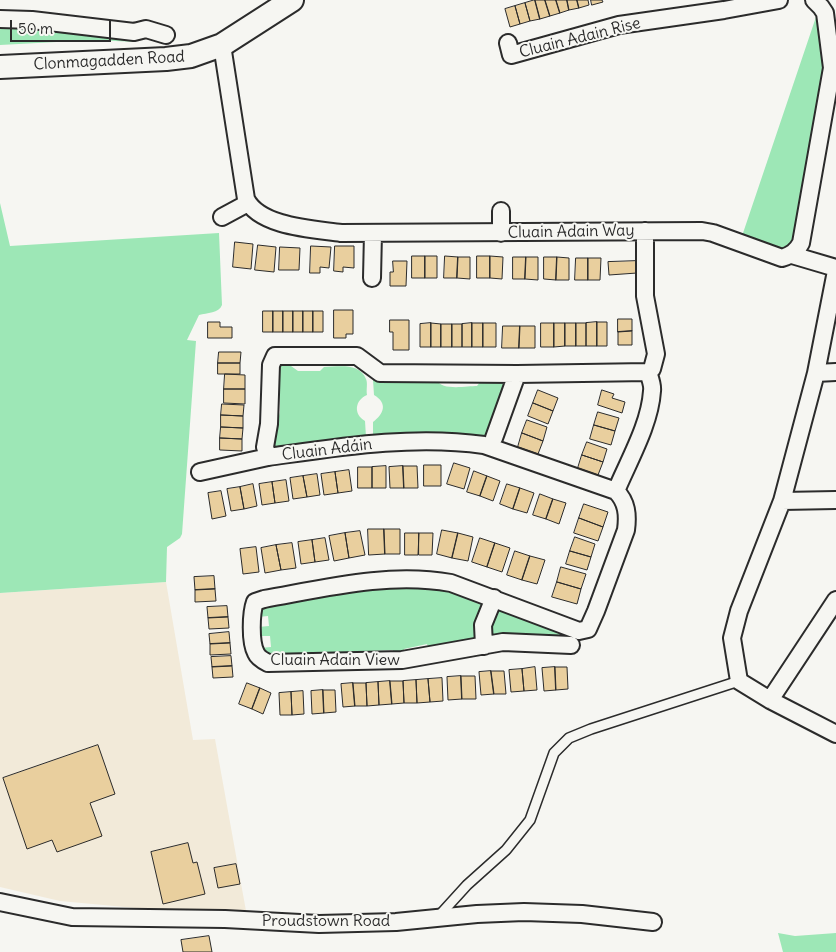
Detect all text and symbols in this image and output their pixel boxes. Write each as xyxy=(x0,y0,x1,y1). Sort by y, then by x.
scale bar xyxy=(12,10,114,42)
street label: Cluain Adain Rise xyxy=(517,14,643,62)
text: 50 m xyxy=(18,19,53,38)
street label: Clonmagadden Road xyxy=(33,47,185,75)
street label: Cluain Adain Way xyxy=(507,221,635,243)
street label: Cluain Adáin xyxy=(281,435,373,465)
street label: Cluain Adain View xyxy=(270,650,400,670)
street label: Proudstown Road xyxy=(262,911,390,931)

